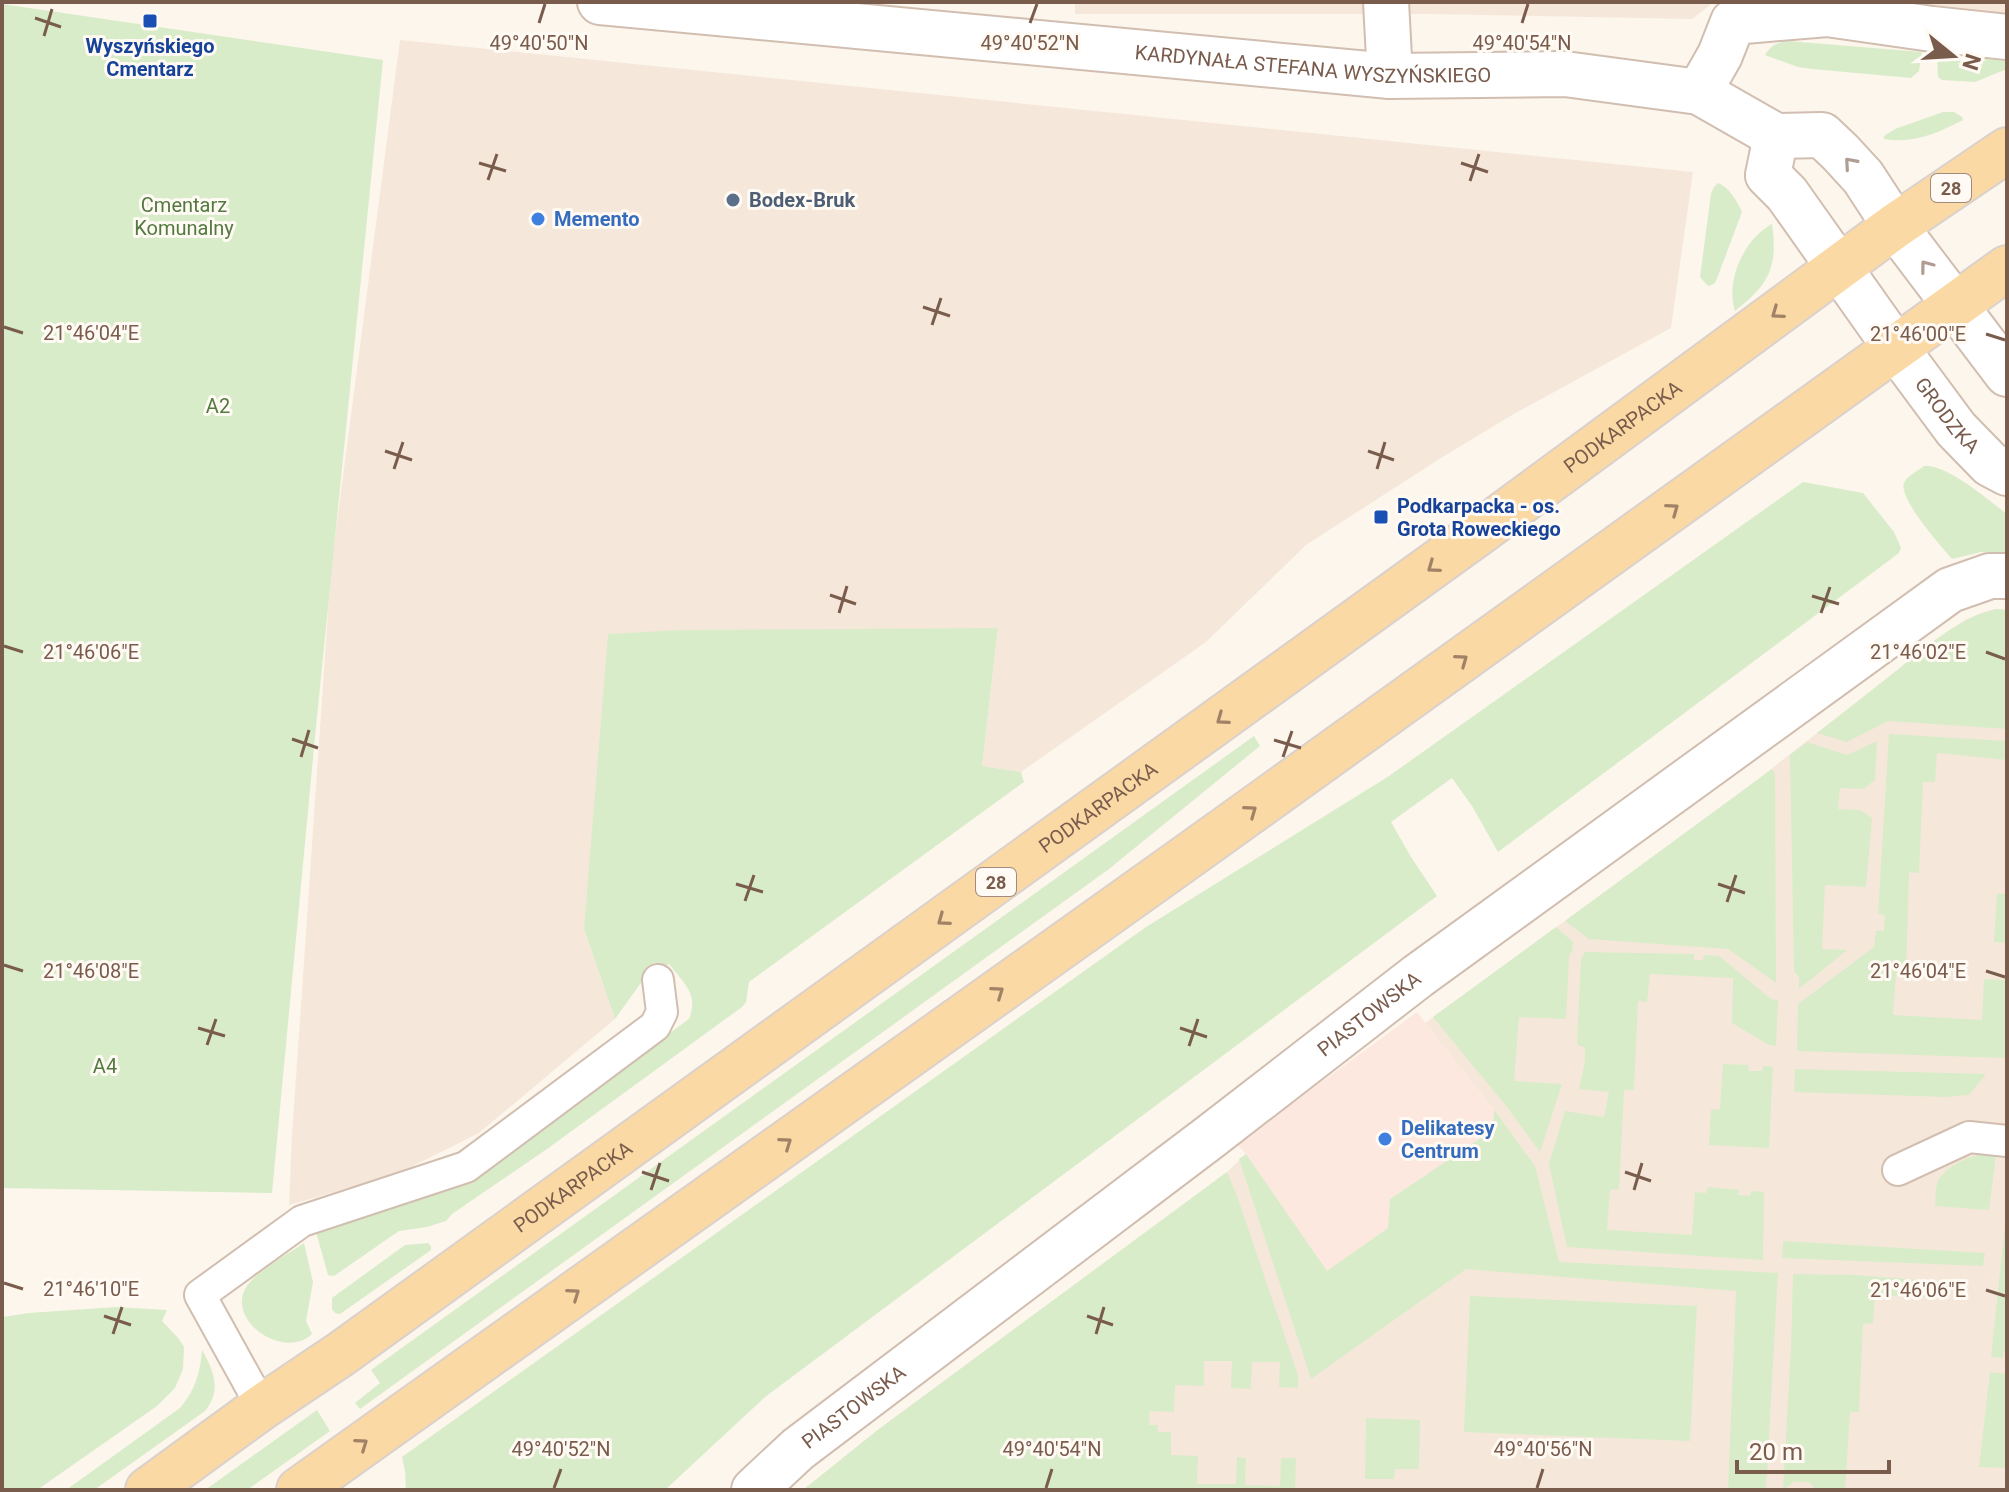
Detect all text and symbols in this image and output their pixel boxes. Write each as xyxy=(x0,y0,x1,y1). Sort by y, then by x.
marker: Wyszyńskiego Cmentarz xyxy=(141,12,159,30)
north arrow xyxy=(1913,16,1993,96)
text: 49°40'50"N xyxy=(489,31,589,55)
text: 49°40'52"N xyxy=(980,31,1080,55)
text: 49°40'54"N xyxy=(1472,31,1572,55)
place label: Wyszyńskiego Cmentarz xyxy=(85,34,215,81)
street label: KARDYNAŁA STEFANA WYSZYŃSKIEGO xyxy=(1134,40,1491,88)
text: N xyxy=(1957,51,1986,73)
one-way arrow xyxy=(1845,157,1859,172)
road number: 28 xyxy=(1931,174,1971,202)
place label: Bodex-Bruk xyxy=(749,188,855,212)
marker: Bodex-Bruk xyxy=(724,191,742,209)
park label: Cmentarz Komunalny xyxy=(134,193,234,240)
place label: Memento xyxy=(554,207,639,231)
marker: Memento xyxy=(529,210,547,228)
one-way arrow xyxy=(1921,260,1935,274)
one-way arrow xyxy=(1771,303,1786,317)
text: 21°46'04"E xyxy=(43,321,139,345)
text: 21°46'00"E xyxy=(1870,322,1966,346)
street label: GRODZKA xyxy=(1910,373,1985,458)
street label: PODKARPACKA xyxy=(1559,375,1686,478)
park label: A2 xyxy=(206,394,230,418)
place label: Podkarpacka - os. Grota Roweckiego xyxy=(1397,494,1561,541)
one-way arrow xyxy=(1665,504,1679,518)
marker: Podkarpacka - os. Grota Roweckiego xyxy=(1372,508,1390,526)
one-way arrow xyxy=(1427,557,1441,571)
text: 21°46'06"E xyxy=(43,640,139,664)
text: 21°46'02"E xyxy=(1870,640,1966,664)
one-way arrow xyxy=(1453,655,1468,670)
one-way arrow xyxy=(1216,709,1231,724)
street label: PODKARPACKA xyxy=(1034,757,1162,858)
one-way arrow xyxy=(1242,807,1256,821)
road number: 28 xyxy=(976,868,1016,896)
one-way arrow xyxy=(937,911,952,925)
text: 21°46'08"E xyxy=(43,959,139,983)
text: 21°46'04"E xyxy=(1870,959,1966,983)
street label: PIASTOWSKA xyxy=(1313,967,1425,1061)
one-way arrow xyxy=(989,987,1003,1002)
park label: A4 xyxy=(93,1054,117,1078)
place label: Delikatesy Centrum xyxy=(1401,1116,1496,1163)
marker: Delikatesy Centrum xyxy=(1376,1130,1394,1148)
street label: PODKARPACKA xyxy=(509,1136,637,1237)
one-way arrow xyxy=(777,1138,791,1153)
text: 21°46'10"E xyxy=(43,1277,139,1301)
text: 21°46'06"E xyxy=(1870,1278,1966,1302)
one-way arrow xyxy=(566,1289,580,1303)
street label: PIASTOWSKA xyxy=(797,1360,910,1454)
scale bar xyxy=(1737,1424,1889,1474)
text: 49°40'52"N xyxy=(511,1437,611,1461)
text: 49°40'54"N xyxy=(1002,1437,1102,1461)
text: 49°40'56"N xyxy=(1493,1437,1593,1461)
text: 20 m xyxy=(1749,1438,1803,1466)
one-way arrow xyxy=(354,1439,368,1454)

